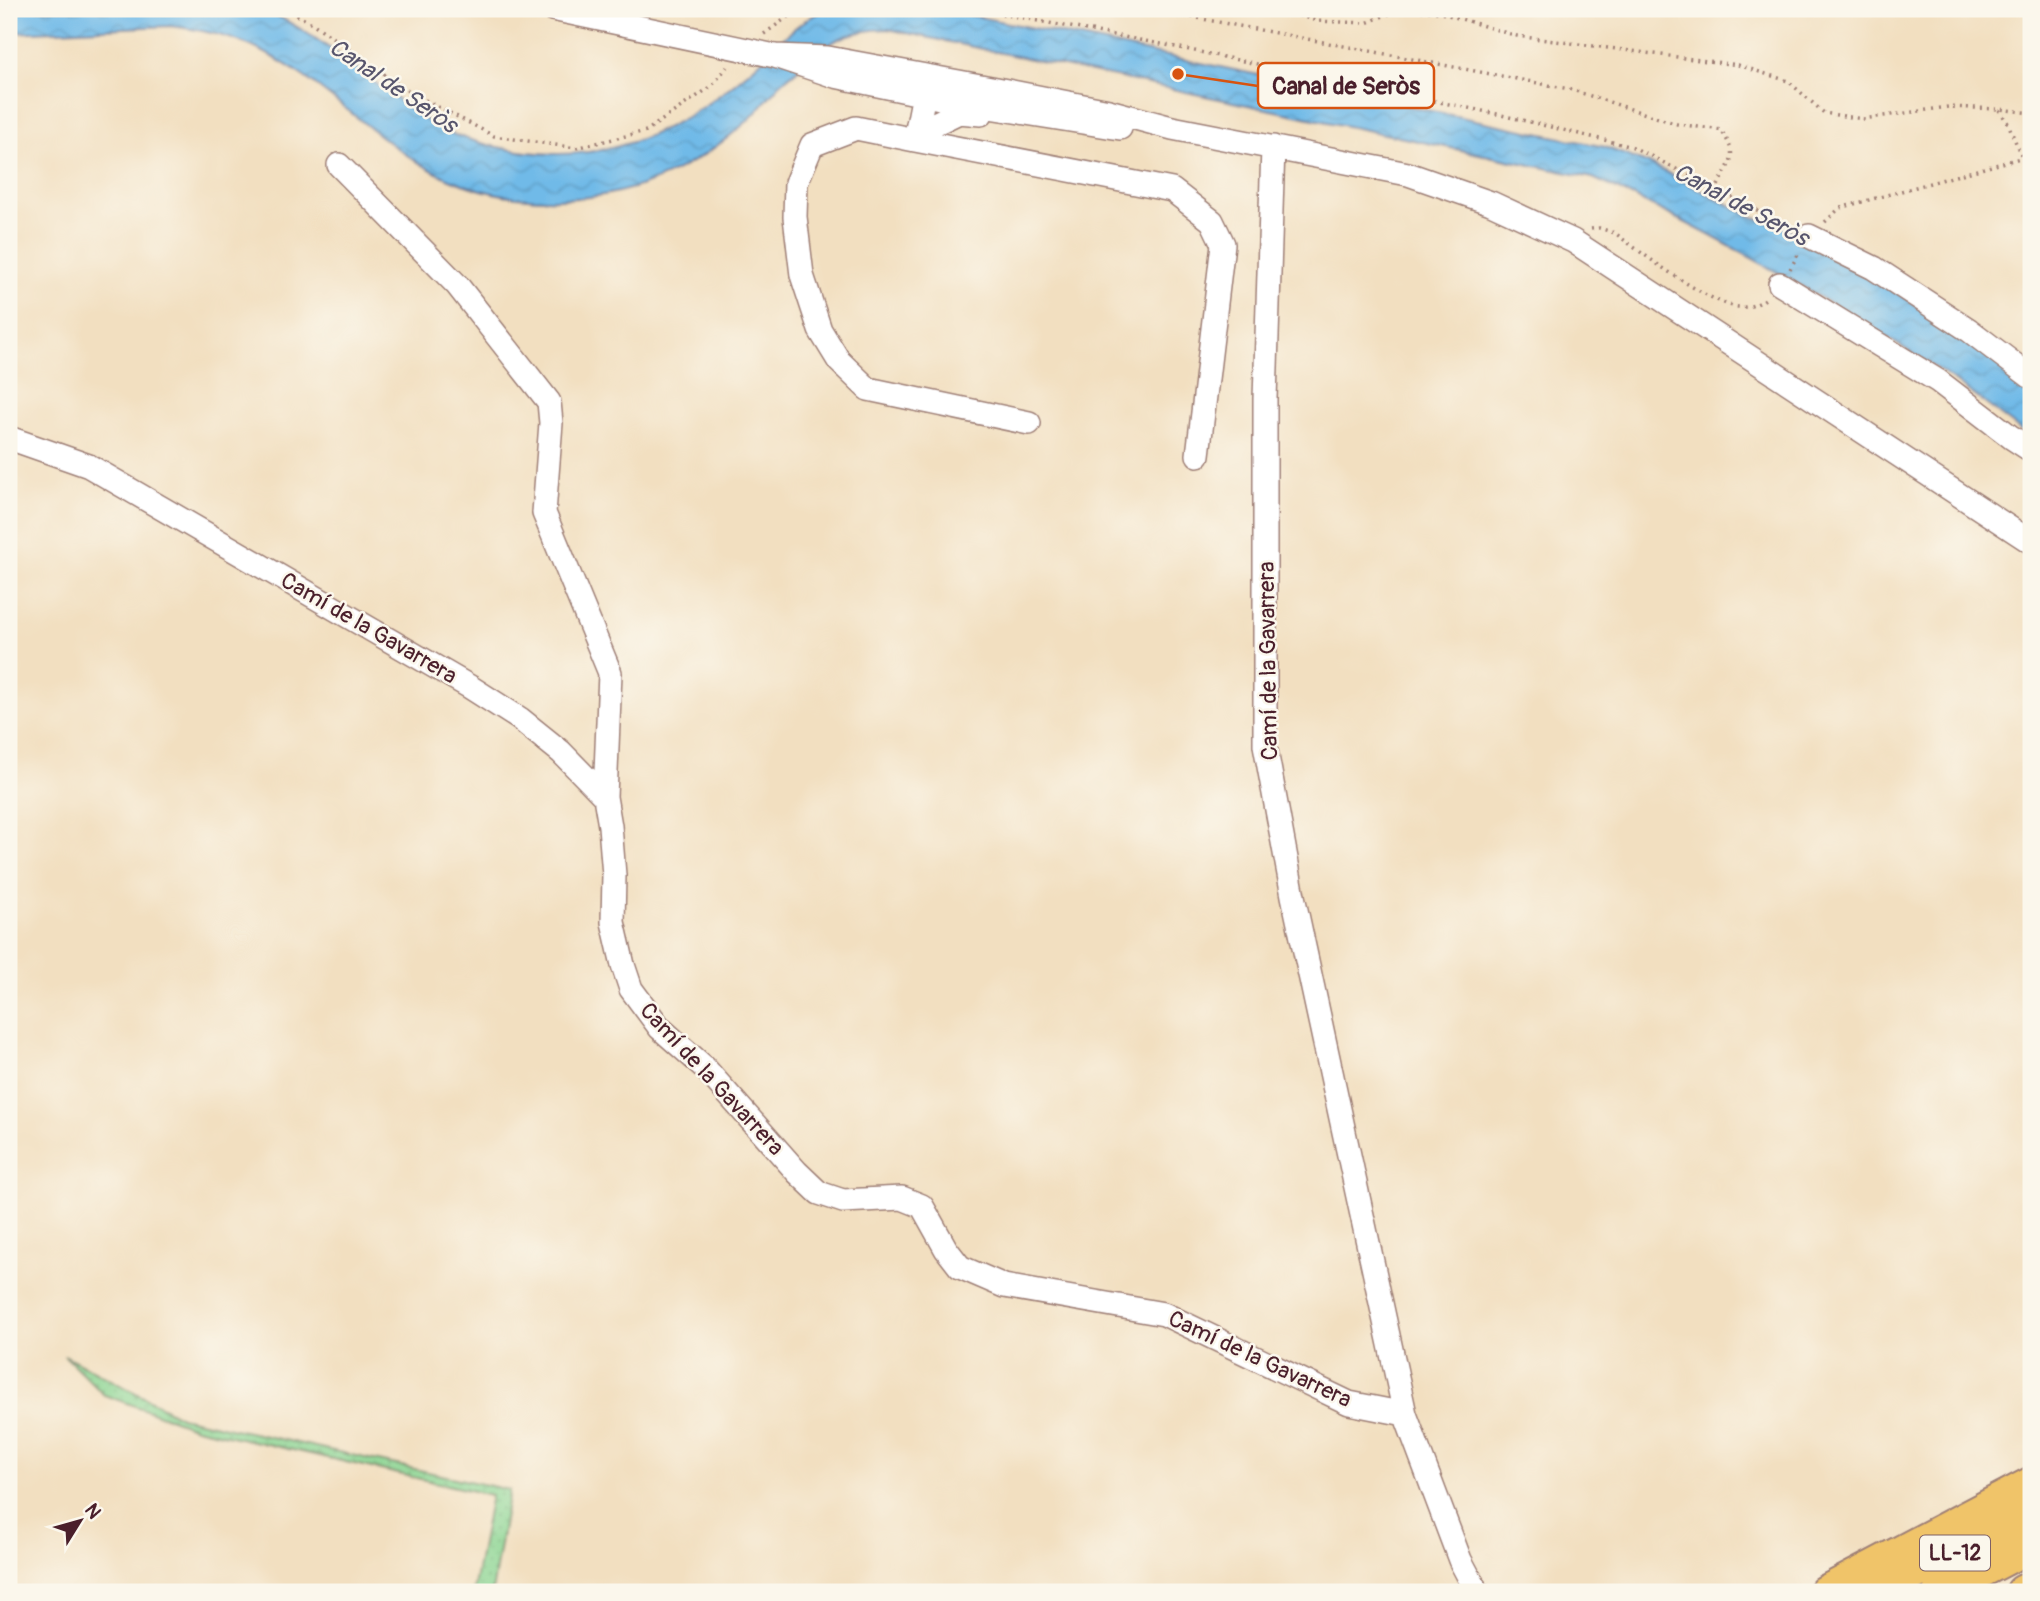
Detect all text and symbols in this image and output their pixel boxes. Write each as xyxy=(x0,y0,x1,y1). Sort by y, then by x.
water label: Canal de Seròs xyxy=(323,33,464,141)
callout: Canal de Seròs xyxy=(1258,63,1434,108)
text: Canal de Seròs xyxy=(1272,72,1420,101)
water label: Canal de Seròs xyxy=(1669,157,1815,254)
street label: Camí de la Gavarrera xyxy=(1252,561,1284,761)
street label: Camí de la Gavarrera xyxy=(276,566,462,690)
street label: Camí de la Gavarrera xyxy=(634,996,790,1162)
street label: Camí de la Gavarrera xyxy=(1164,1304,1356,1414)
north arrow xyxy=(46,1486,116,1556)
text: N xyxy=(79,1499,106,1524)
road number: LL-12 xyxy=(1920,1536,1990,1570)

